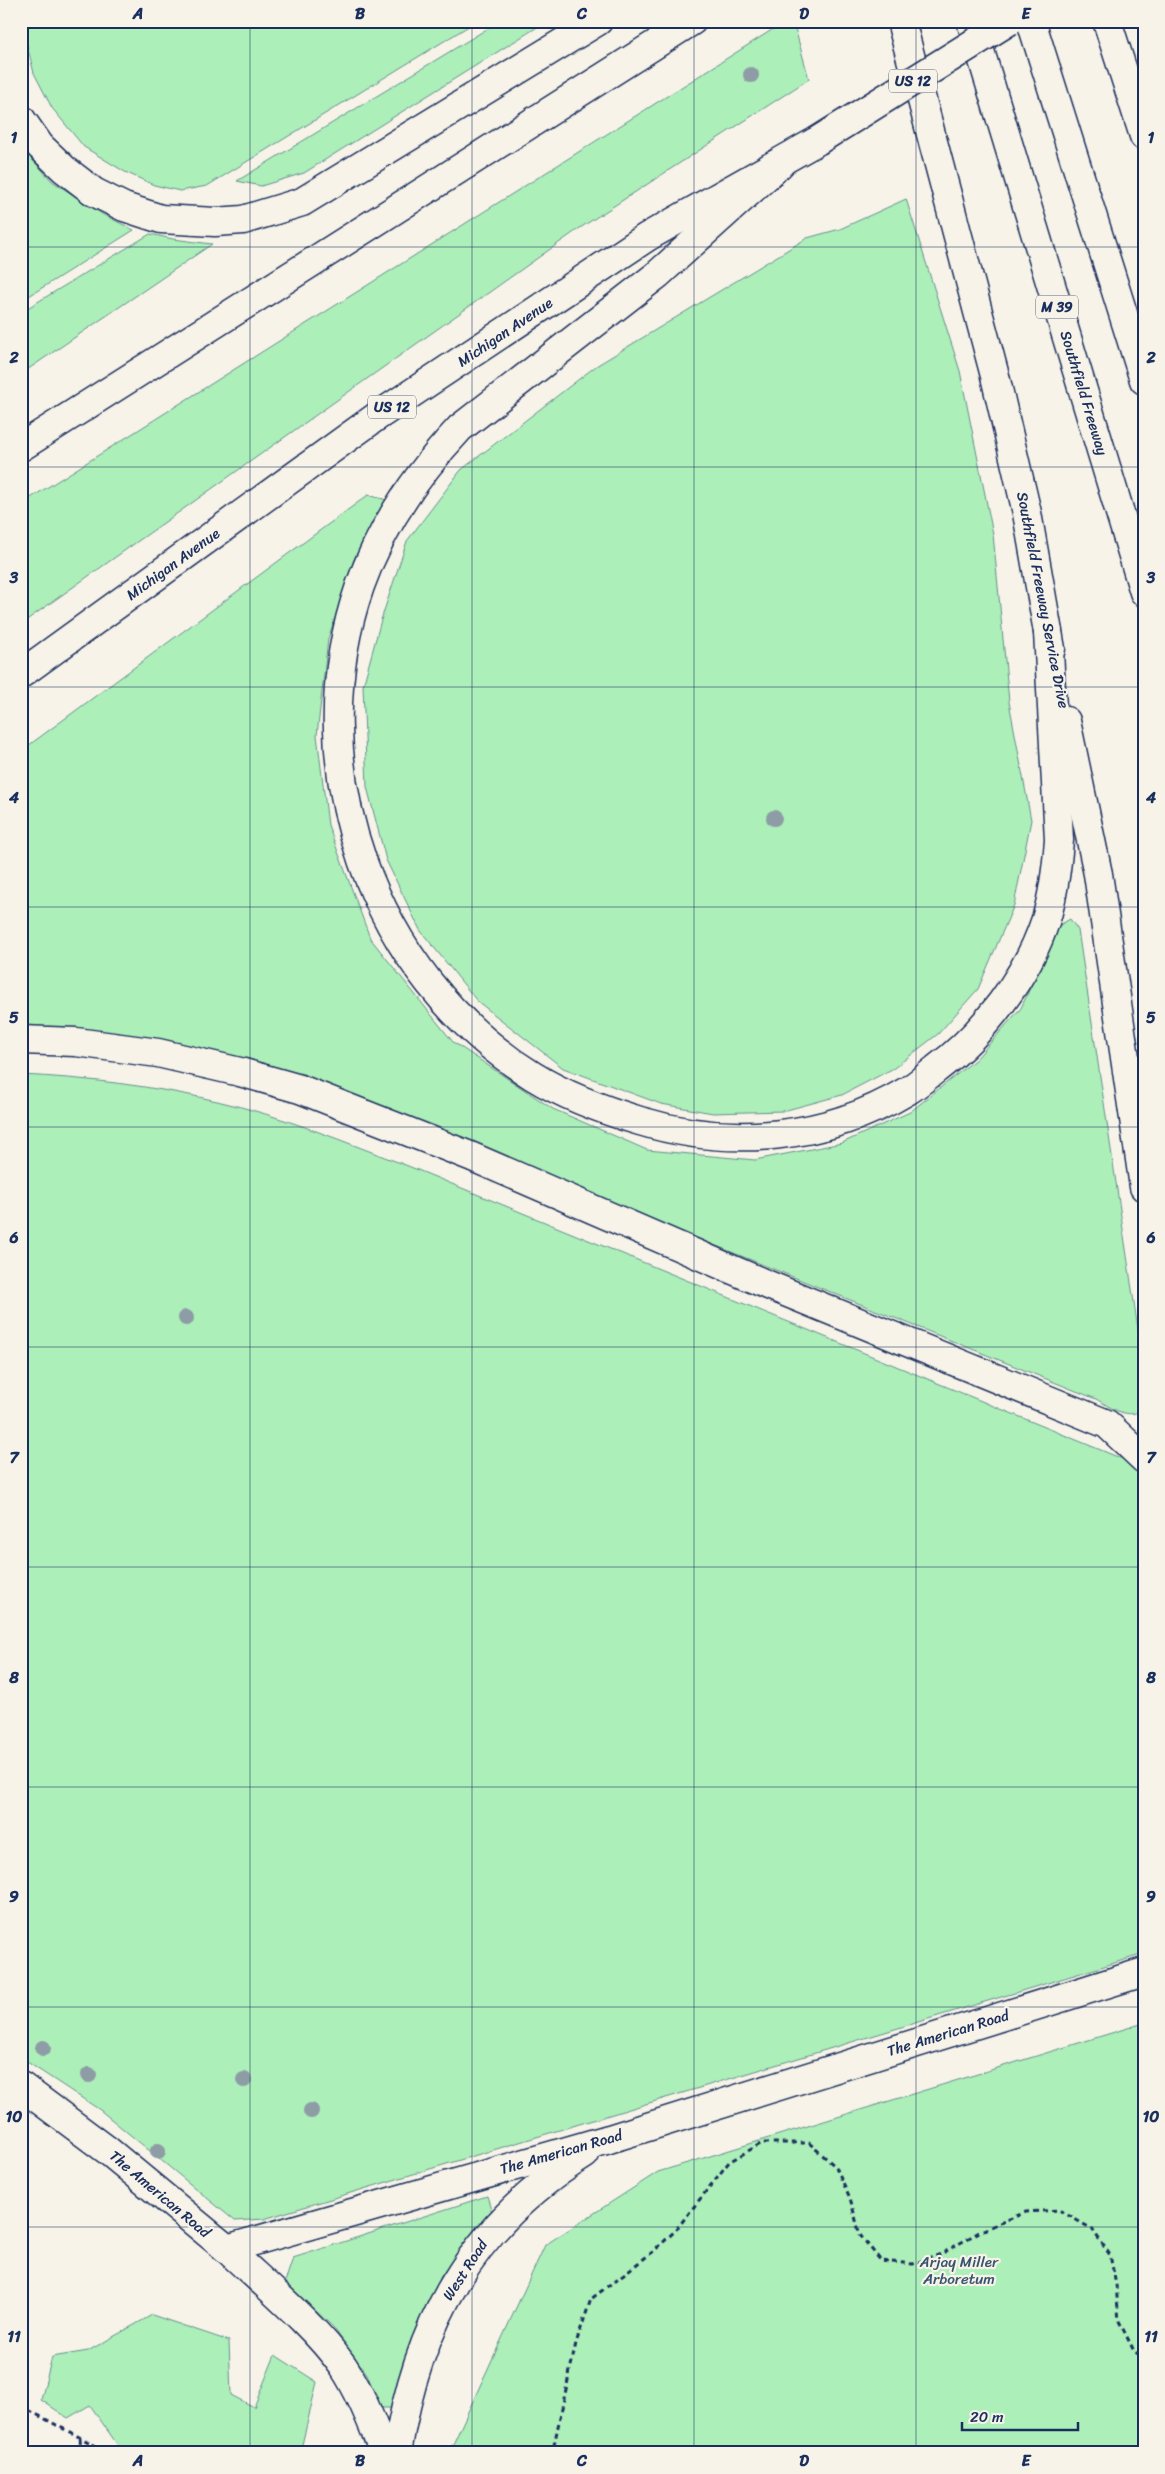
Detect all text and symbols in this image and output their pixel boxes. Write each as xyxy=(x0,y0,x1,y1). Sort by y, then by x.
text: A xyxy=(132,0,143,28)
text: B xyxy=(355,0,366,28)
text: C xyxy=(576,0,588,28)
text: D xyxy=(799,0,809,28)
text: E xyxy=(1022,0,1032,28)
road number: US 12 xyxy=(889,70,937,92)
text: 1 xyxy=(11,123,18,152)
text: 1 xyxy=(1148,123,1155,152)
street label: Michigan Avenue xyxy=(452,290,558,374)
road number: M 39 xyxy=(1036,296,1078,318)
street label: Southfield Freeway xyxy=(1053,327,1115,459)
text: 2 xyxy=(8,343,19,372)
text: 2 xyxy=(1145,343,1156,372)
road number: US 12 xyxy=(368,396,416,418)
street label: Southfield Freeway Service Drive xyxy=(1009,489,1077,711)
street label: Michigan Avenue xyxy=(120,521,226,607)
text: 3 xyxy=(9,563,19,592)
text: 3 xyxy=(1146,563,1156,592)
text: 4 xyxy=(8,783,19,812)
text: 4 xyxy=(1145,783,1156,812)
text: 5 xyxy=(9,1003,19,1032)
text: 5 xyxy=(1146,1003,1156,1032)
text: 6 xyxy=(8,1223,19,1252)
text: 6 xyxy=(1145,1223,1156,1252)
text: 7 xyxy=(9,1443,20,1472)
text: 7 xyxy=(1146,1443,1157,1472)
text: 8 xyxy=(8,1663,19,1692)
text: 8 xyxy=(1145,1663,1156,1692)
text: 9 xyxy=(9,1882,19,1911)
text: 9 xyxy=(1146,1882,1156,1911)
street label: The American Road xyxy=(884,2002,1013,2064)
text: 10 xyxy=(6,2102,22,2131)
text: 10 xyxy=(1143,2102,1159,2131)
street label: The American Road xyxy=(497,2122,626,2182)
street label: The American Road xyxy=(103,2143,218,2245)
street label: West Road xyxy=(435,2233,495,2306)
park label: Arjay Miller Arboretum xyxy=(919,2249,999,2292)
text: 11 xyxy=(7,2322,21,2351)
text: 11 xyxy=(1144,2322,1158,2351)
scale bar xyxy=(962,2399,1079,2431)
text: 20 m xyxy=(970,2404,1004,2430)
text: A xyxy=(132,2446,143,2474)
text: B xyxy=(355,2446,366,2474)
text: C xyxy=(576,2446,588,2474)
text: D xyxy=(799,2446,809,2474)
text: E xyxy=(1022,2446,1032,2474)

